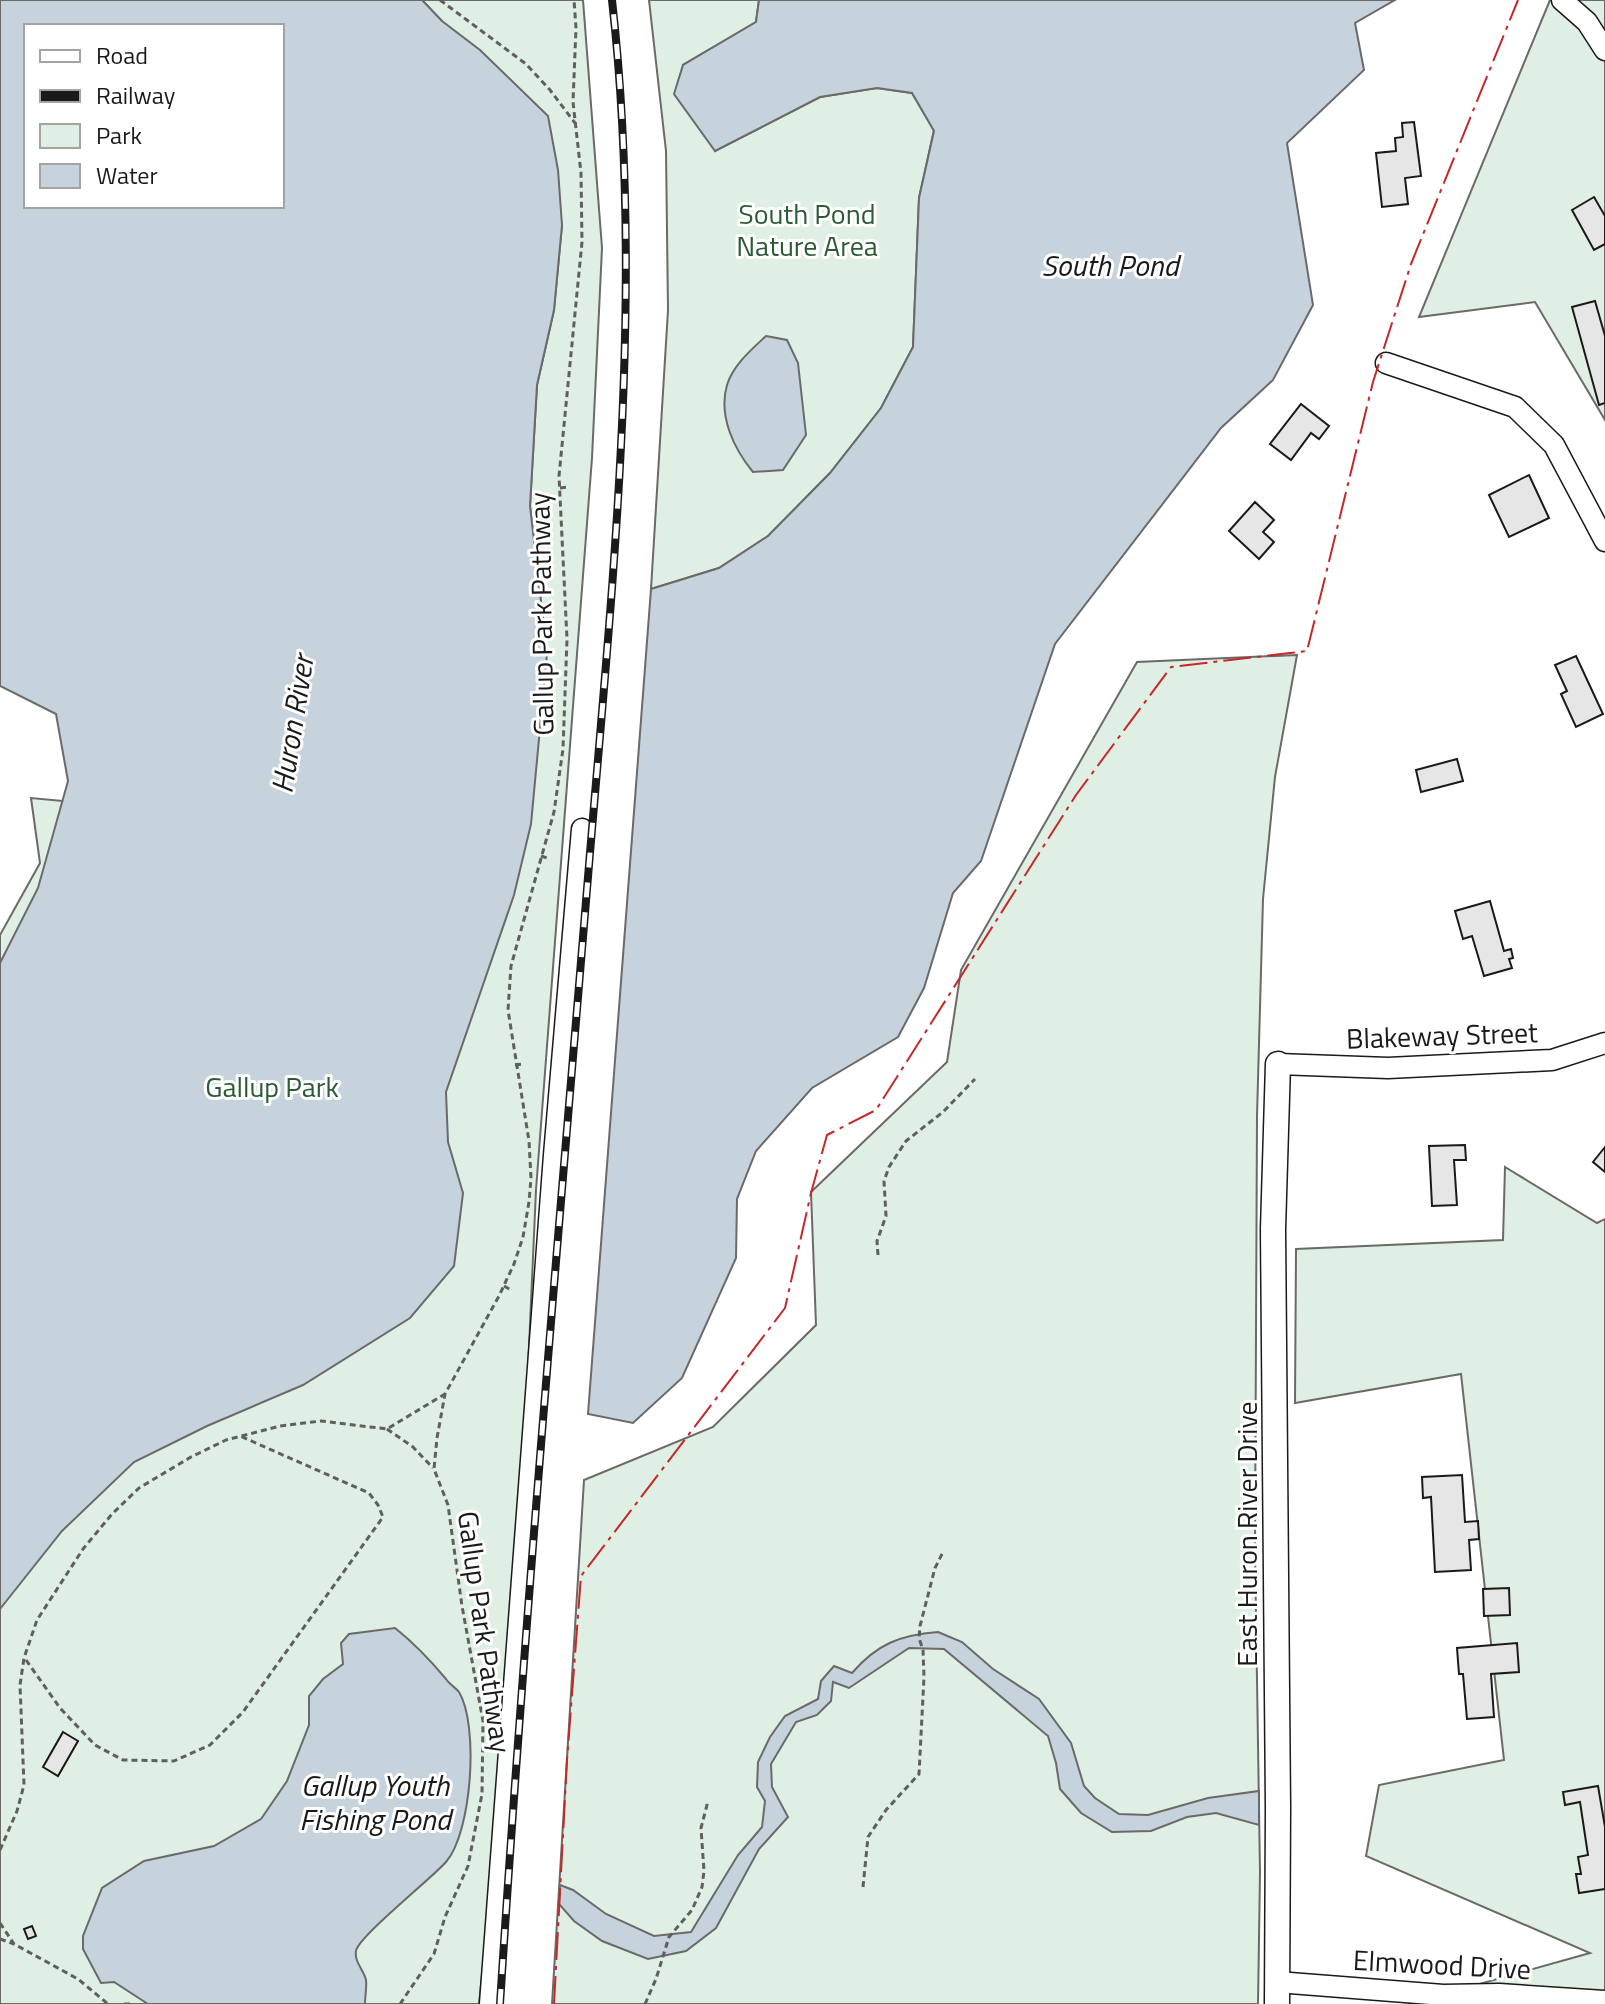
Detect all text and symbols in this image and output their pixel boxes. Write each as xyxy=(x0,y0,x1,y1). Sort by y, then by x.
legend xyxy=(24,24,284,208)
text: Road xyxy=(96,37,148,73)
text: Railway xyxy=(96,77,176,113)
text: Park xyxy=(96,117,142,153)
text: Water xyxy=(96,157,158,193)
park label: South Pond Nature Area xyxy=(736,192,878,267)
water label: South Pond xyxy=(1041,242,1182,288)
street label: Gallup Park Pathway xyxy=(517,492,565,736)
water label: Huron River xyxy=(258,648,326,796)
street label: Blakeway Street xyxy=(1345,1010,1539,1060)
park label: Gallup Park xyxy=(205,1065,339,1108)
street label: East Huron River Drive xyxy=(1225,1401,1268,1667)
street label: Gallup Park Pathway xyxy=(447,1508,523,1756)
water label: Gallup Youth Fishing Pond xyxy=(299,1762,454,1842)
street label: Elmwood Drive xyxy=(1352,1938,1532,1990)

